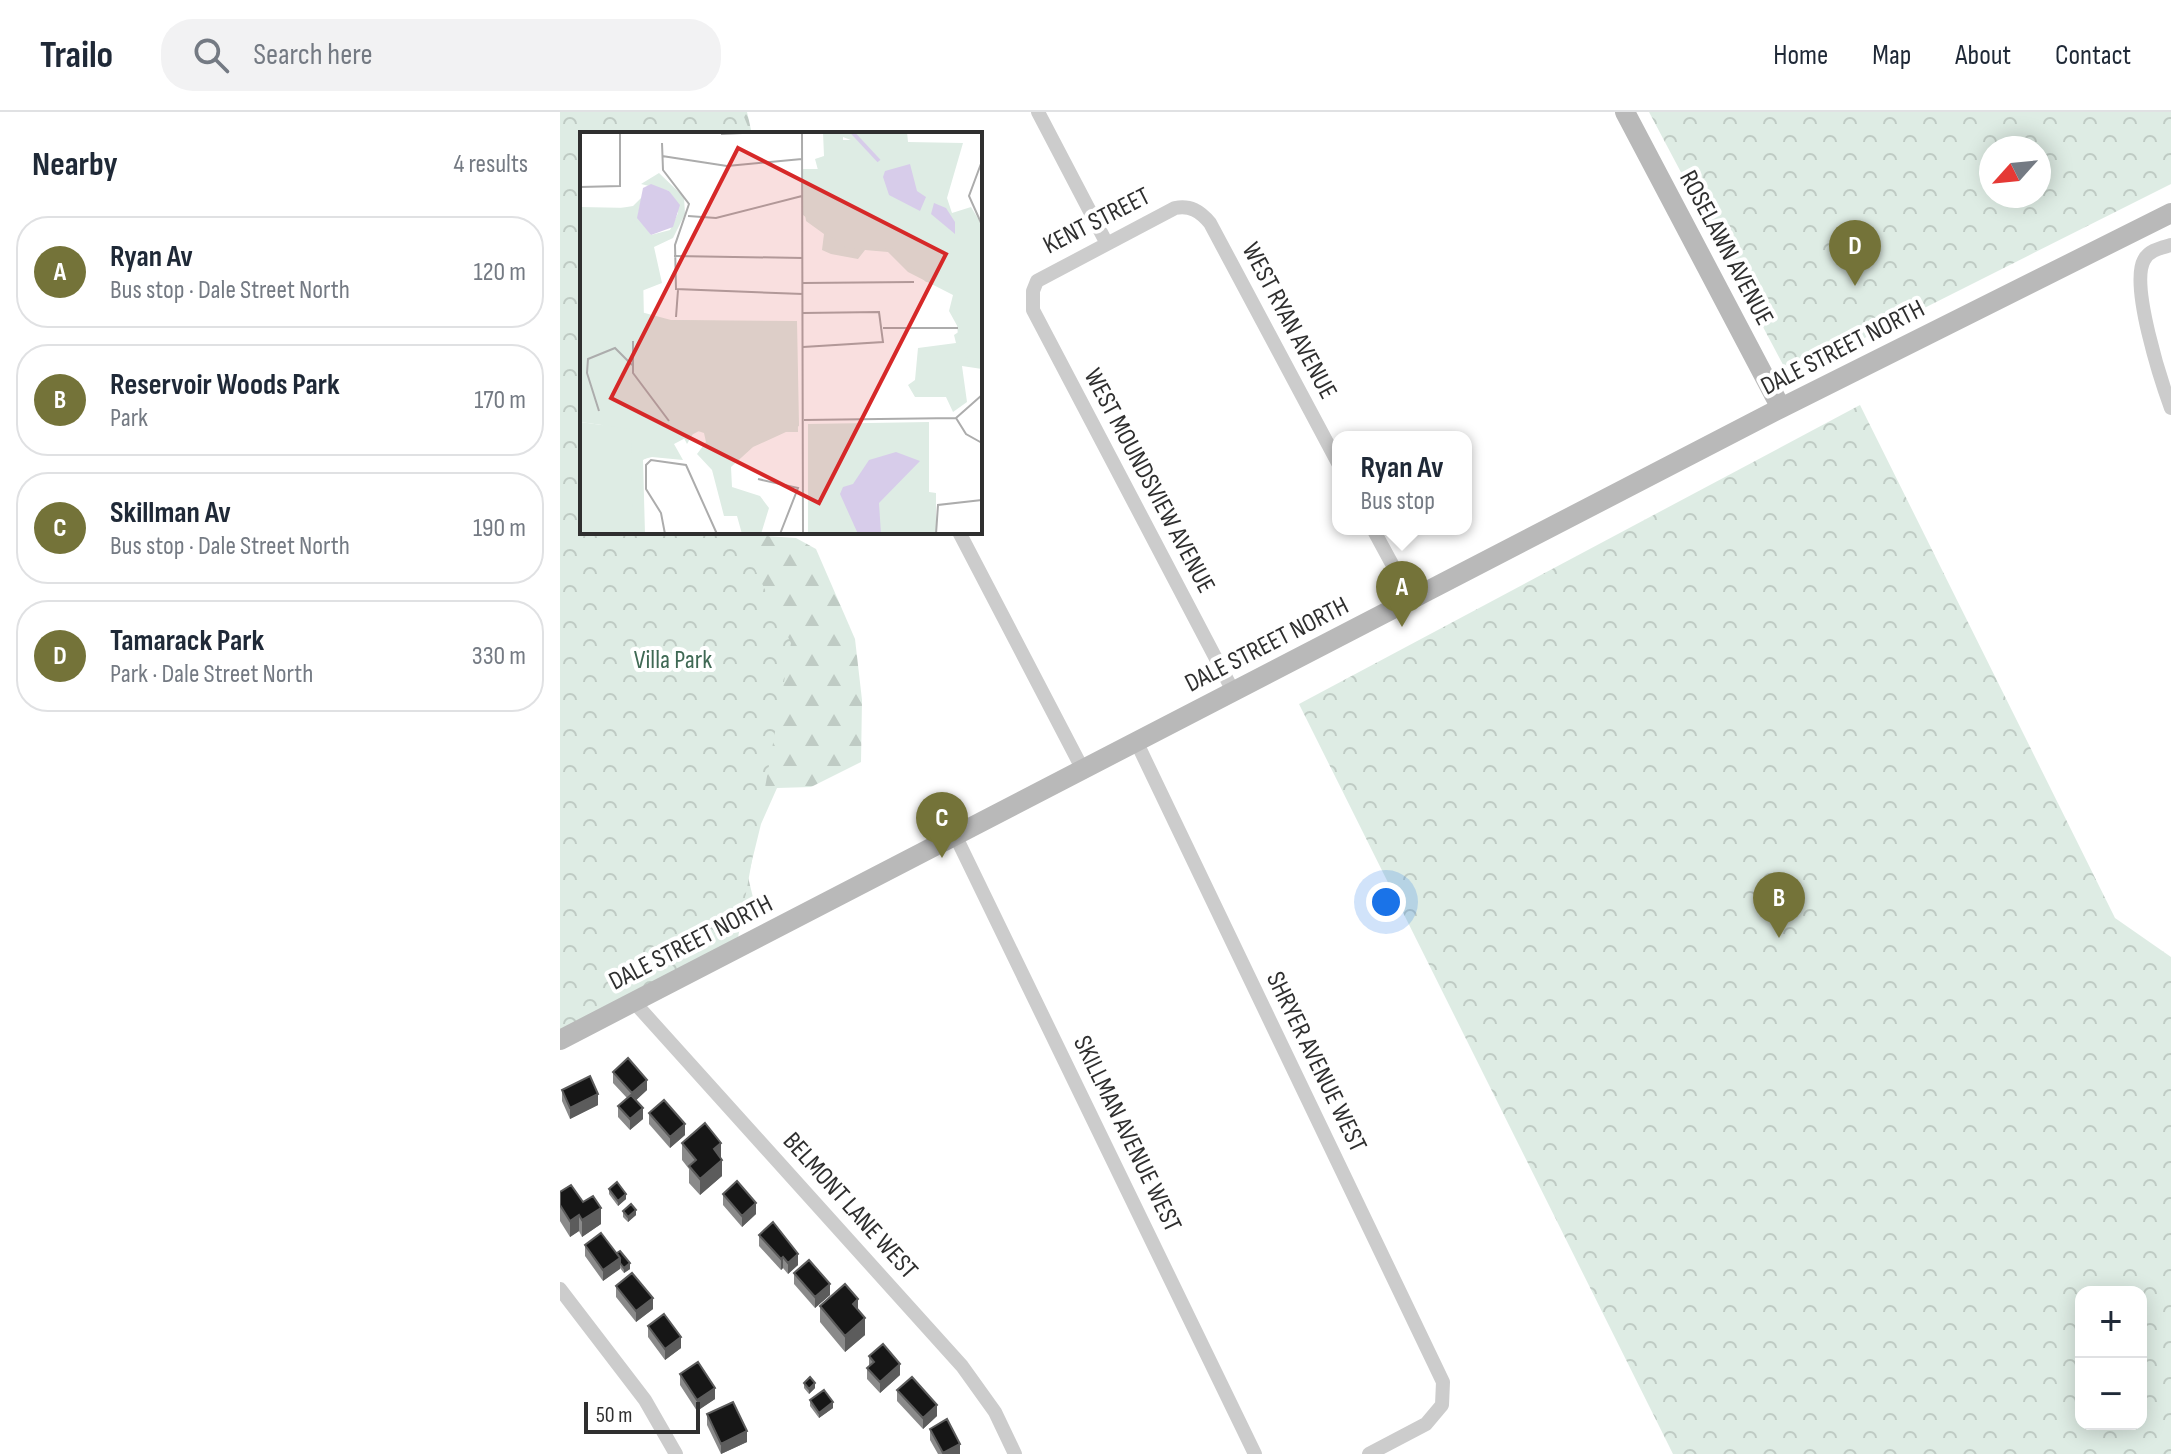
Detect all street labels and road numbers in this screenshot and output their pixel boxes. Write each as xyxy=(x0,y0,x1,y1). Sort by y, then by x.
street label: ROSELAWN AVENUE xyxy=(1672,165,1780,331)
street label: KENT STREET xyxy=(1038,181,1156,261)
street label: WEST RYAN AVENUE xyxy=(1235,237,1343,405)
street label: DALE STREET NORTH xyxy=(1756,294,1930,402)
street label: WEST MOUNDSVIEW AVENUE xyxy=(1077,363,1221,599)
street label: DALE STREET NORTH xyxy=(1180,591,1354,699)
street label: DALE STREET NORTH xyxy=(604,889,778,997)
street label: SHRYER AVENUE WEST xyxy=(1259,967,1373,1157)
street label: SKILLMAN AVENUE WEST xyxy=(1066,1031,1188,1237)
street label: BELMONT LANE WEST xyxy=(776,1126,924,1286)

